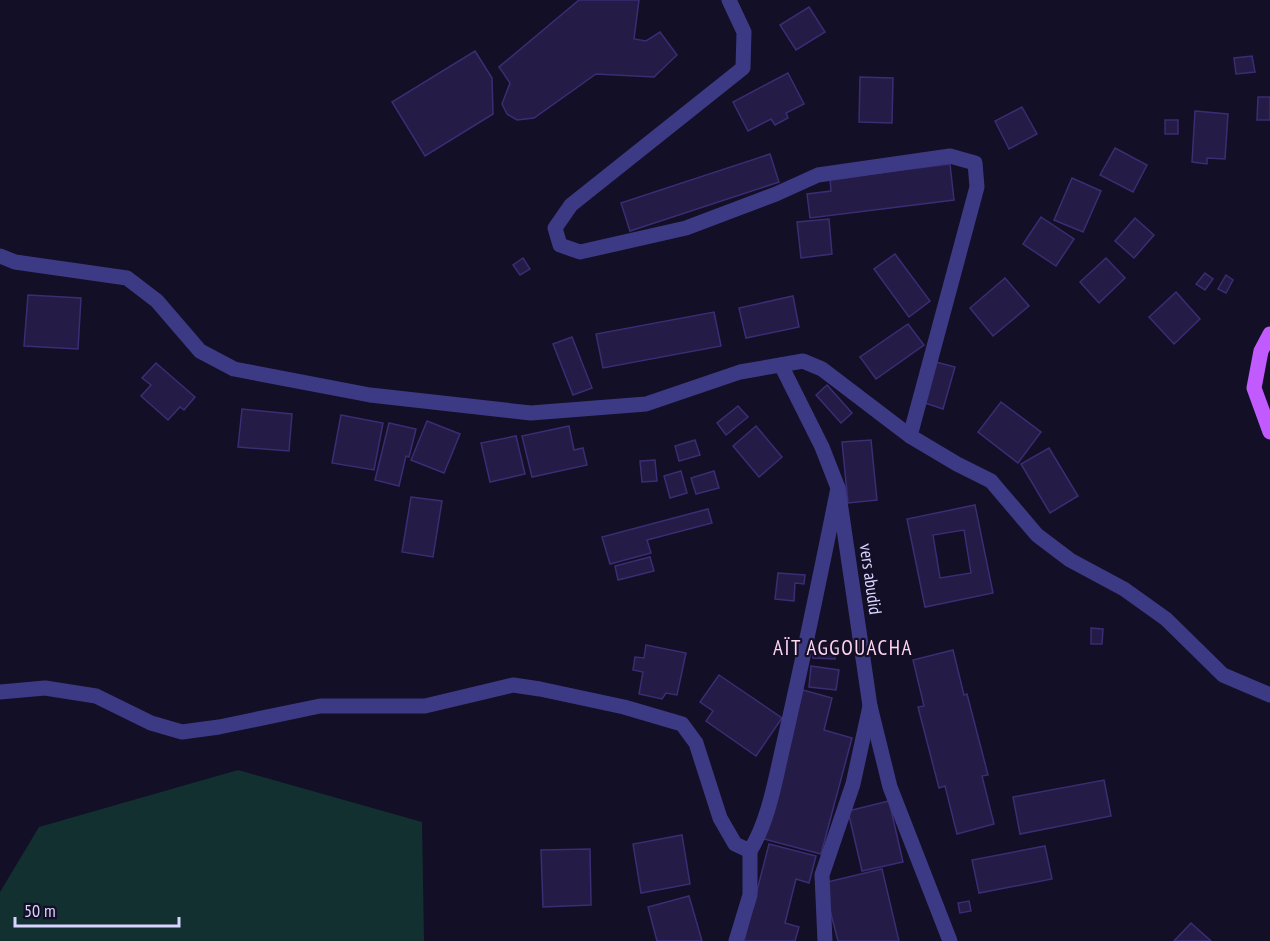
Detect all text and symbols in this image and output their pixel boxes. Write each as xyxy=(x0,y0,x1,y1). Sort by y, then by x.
street label: vers abudid xyxy=(855,542,887,616)
district label: AÏT AGGOUACHA xyxy=(773,634,913,661)
scale bar xyxy=(15,890,178,928)
text: 50 m xyxy=(24,899,56,922)

